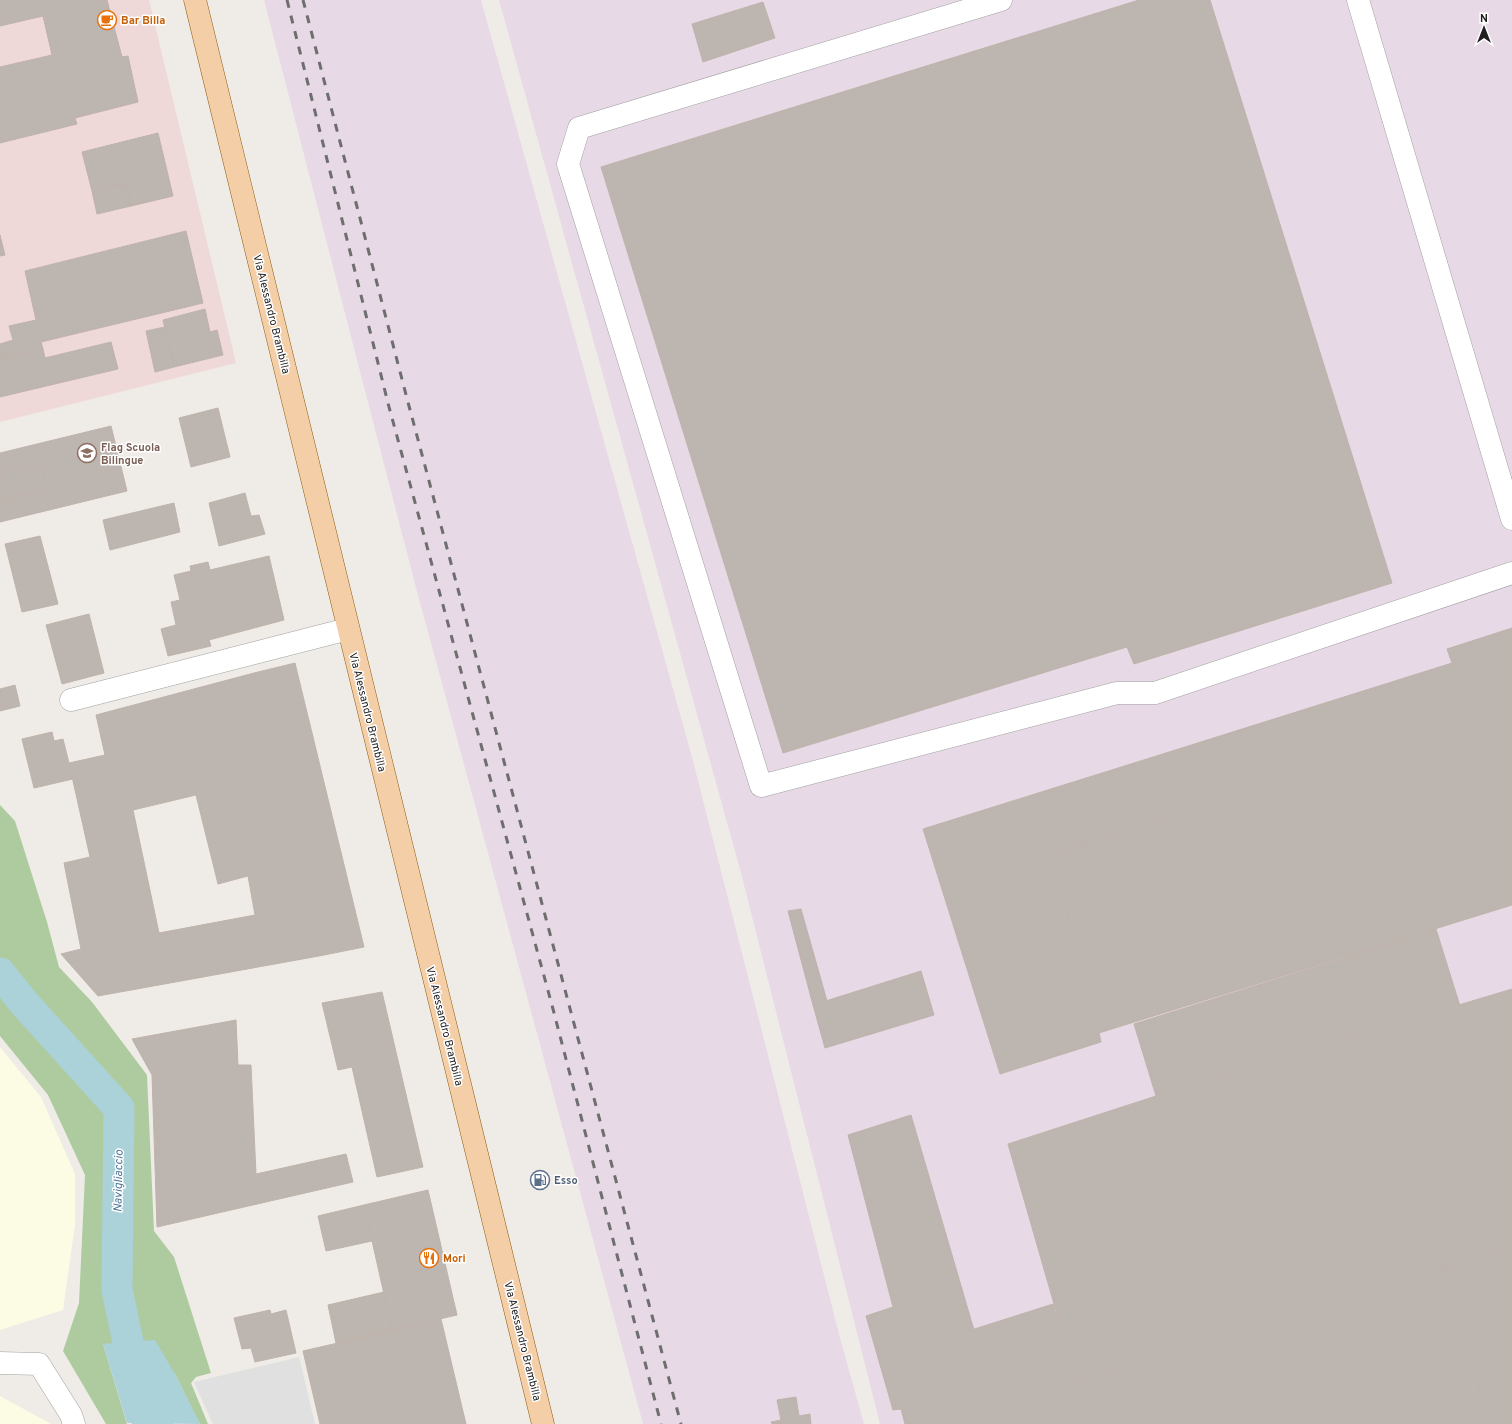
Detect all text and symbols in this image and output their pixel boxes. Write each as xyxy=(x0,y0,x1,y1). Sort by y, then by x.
north arrow xyxy=(1464,8,1504,48)
cafe icon: Bar Billa xyxy=(96,9,118,31)
text: N xyxy=(1480,12,1488,26)
place label: Bar Billa xyxy=(121,14,165,28)
street label: Via Alessandro Brambilla xyxy=(249,253,293,376)
place label: Flag Scuola Bilingue xyxy=(101,441,160,468)
school or university icon: Flag Scuola Bilingue xyxy=(76,442,98,464)
street label: Via Alessandro Brambilla xyxy=(345,651,389,774)
street label: Via Alessandro Brambilla xyxy=(422,965,466,1088)
water label: Navigliaccio xyxy=(110,1149,128,1212)
fuel station icon: Esso xyxy=(529,1169,551,1191)
place label: Esso xyxy=(554,1174,578,1188)
restaurant icon: Mori xyxy=(418,1247,440,1269)
place label: Mori xyxy=(443,1252,466,1266)
street label: Via Alessandro Brambilla xyxy=(500,1280,544,1403)

